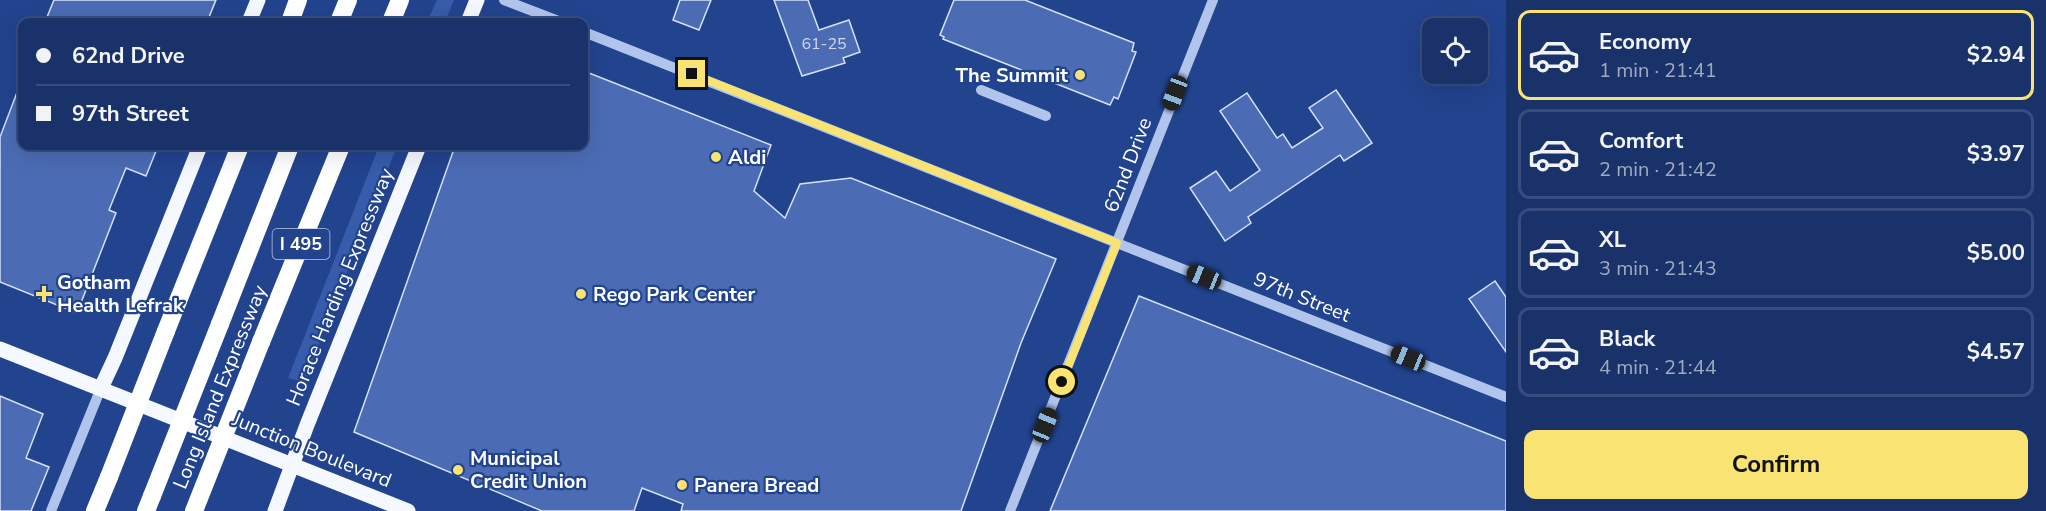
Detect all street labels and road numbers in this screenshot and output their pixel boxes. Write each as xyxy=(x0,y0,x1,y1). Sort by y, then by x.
street label: 62nd Drive xyxy=(1098,114,1158,216)
street label: Horace Harding Expressway xyxy=(280,163,400,410)
road number: I 495 xyxy=(272,229,330,259)
street label: 97th Street xyxy=(1250,265,1355,329)
street label: Long Island Expressway xyxy=(167,280,274,493)
street label: Junction Boulevard xyxy=(228,405,395,494)

